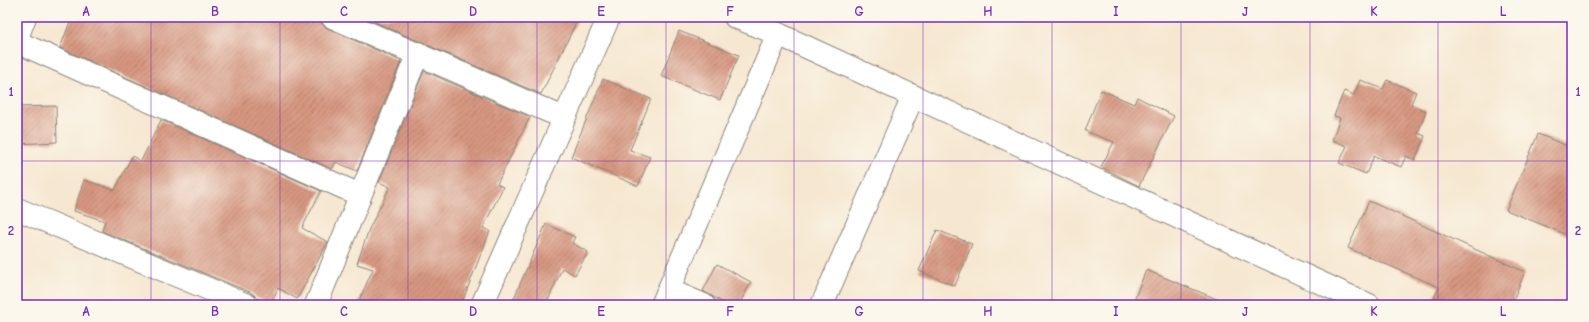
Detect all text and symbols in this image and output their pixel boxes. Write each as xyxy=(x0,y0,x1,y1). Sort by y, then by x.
text: A xyxy=(82,4,90,19)
text: B xyxy=(211,4,219,19)
text: C xyxy=(340,4,348,19)
text: D xyxy=(469,4,477,19)
text: E xyxy=(597,4,605,19)
text: F xyxy=(726,4,734,19)
text: G xyxy=(854,4,864,19)
text: H xyxy=(983,4,993,19)
text: I xyxy=(1113,4,1119,19)
text: J xyxy=(1242,4,1248,19)
text: K xyxy=(1370,4,1378,19)
text: L xyxy=(1500,4,1507,19)
text: 1 xyxy=(8,84,14,99)
text: 1 xyxy=(1575,84,1581,99)
text: 2 xyxy=(8,223,14,238)
text: 2 xyxy=(1575,223,1581,238)
text: A xyxy=(82,304,90,319)
text: B xyxy=(211,304,219,319)
text: C xyxy=(340,304,348,319)
text: D xyxy=(469,304,477,319)
text: E xyxy=(597,304,605,319)
text: F xyxy=(726,304,734,319)
text: G xyxy=(854,304,864,319)
text: H xyxy=(983,304,993,319)
text: I xyxy=(1113,304,1119,319)
text: J xyxy=(1242,304,1248,319)
text: K xyxy=(1370,304,1378,319)
text: L xyxy=(1500,304,1507,319)

